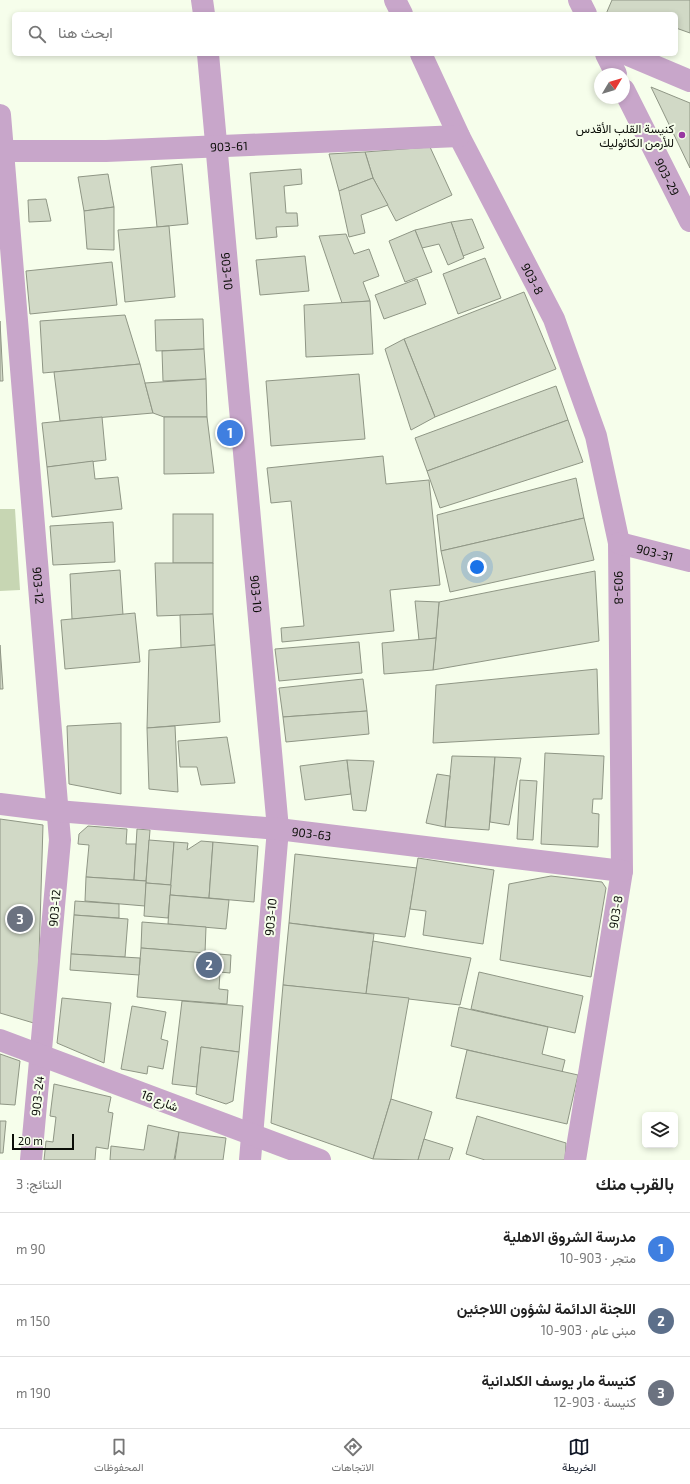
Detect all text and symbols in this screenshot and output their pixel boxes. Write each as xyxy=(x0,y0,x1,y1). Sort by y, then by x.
search box xyxy=(12,12,678,56)
icon: search xyxy=(26,23,48,45)
text: ابحث هنا xyxy=(58,23,113,41)
north arrow xyxy=(594,68,630,104)
place label: كنيسة القلب الأقدس للأرمن الكاثوليك xyxy=(576,121,674,151)
marker: كنيسة القلب الأقدس للأرمن الكاثوليك xyxy=(677,130,687,140)
street label: 903-61 xyxy=(210,138,248,154)
street label: 903-29 xyxy=(652,156,683,198)
street label: 903-10 xyxy=(219,252,236,291)
street label: 903-8 xyxy=(519,260,547,297)
pin: 1 xyxy=(217,418,243,448)
street label: 903-31 xyxy=(635,541,675,564)
your location xyxy=(467,557,487,577)
street label: 903-12 xyxy=(30,566,47,605)
street label: 903-8 xyxy=(612,571,627,604)
street label: 903-10 xyxy=(248,574,265,613)
street label: 903-63 xyxy=(291,824,332,842)
street label: 903-12 xyxy=(45,889,63,927)
street label: 903-8 xyxy=(605,894,625,930)
street label: 903-10 xyxy=(261,898,279,936)
pin: 3 xyxy=(7,904,33,934)
pin: 2 xyxy=(196,950,222,980)
street label: 903-24 xyxy=(28,1075,46,1117)
street label: شارع 16 xyxy=(138,1087,180,1116)
map controls xyxy=(642,1112,678,1148)
button: layers xyxy=(642,1112,678,1148)
scale bar xyxy=(12,1132,74,1151)
text: 20 m xyxy=(18,1134,43,1147)
text: بالقرب منك xyxy=(596,1173,674,1193)
text: النتائج: 3 xyxy=(16,1176,62,1192)
text: مدرسة الشروق الاهلية xyxy=(503,1227,636,1245)
text: 90 m xyxy=(16,1241,46,1257)
text: 1 xyxy=(658,1241,664,1257)
text: متجر · 903-10 xyxy=(560,1250,636,1266)
text: اللجنة الدائمة لشؤون اللاجئين xyxy=(457,1299,636,1317)
text: 150 m xyxy=(16,1313,50,1329)
text: 2 xyxy=(657,1313,665,1329)
text: مبنى عام · 903-10 xyxy=(541,1322,636,1338)
text: كنيسة مار يوسف الكلدانية xyxy=(481,1371,636,1389)
text: 190 m xyxy=(16,1385,51,1401)
text: 3 xyxy=(657,1385,665,1401)
text: كنيسة · 903-12 xyxy=(554,1394,636,1410)
tab: المحفوظات xyxy=(94,1436,144,1477)
tab: الاتجاهات xyxy=(331,1436,374,1477)
tab: الخريطة xyxy=(562,1436,596,1477)

